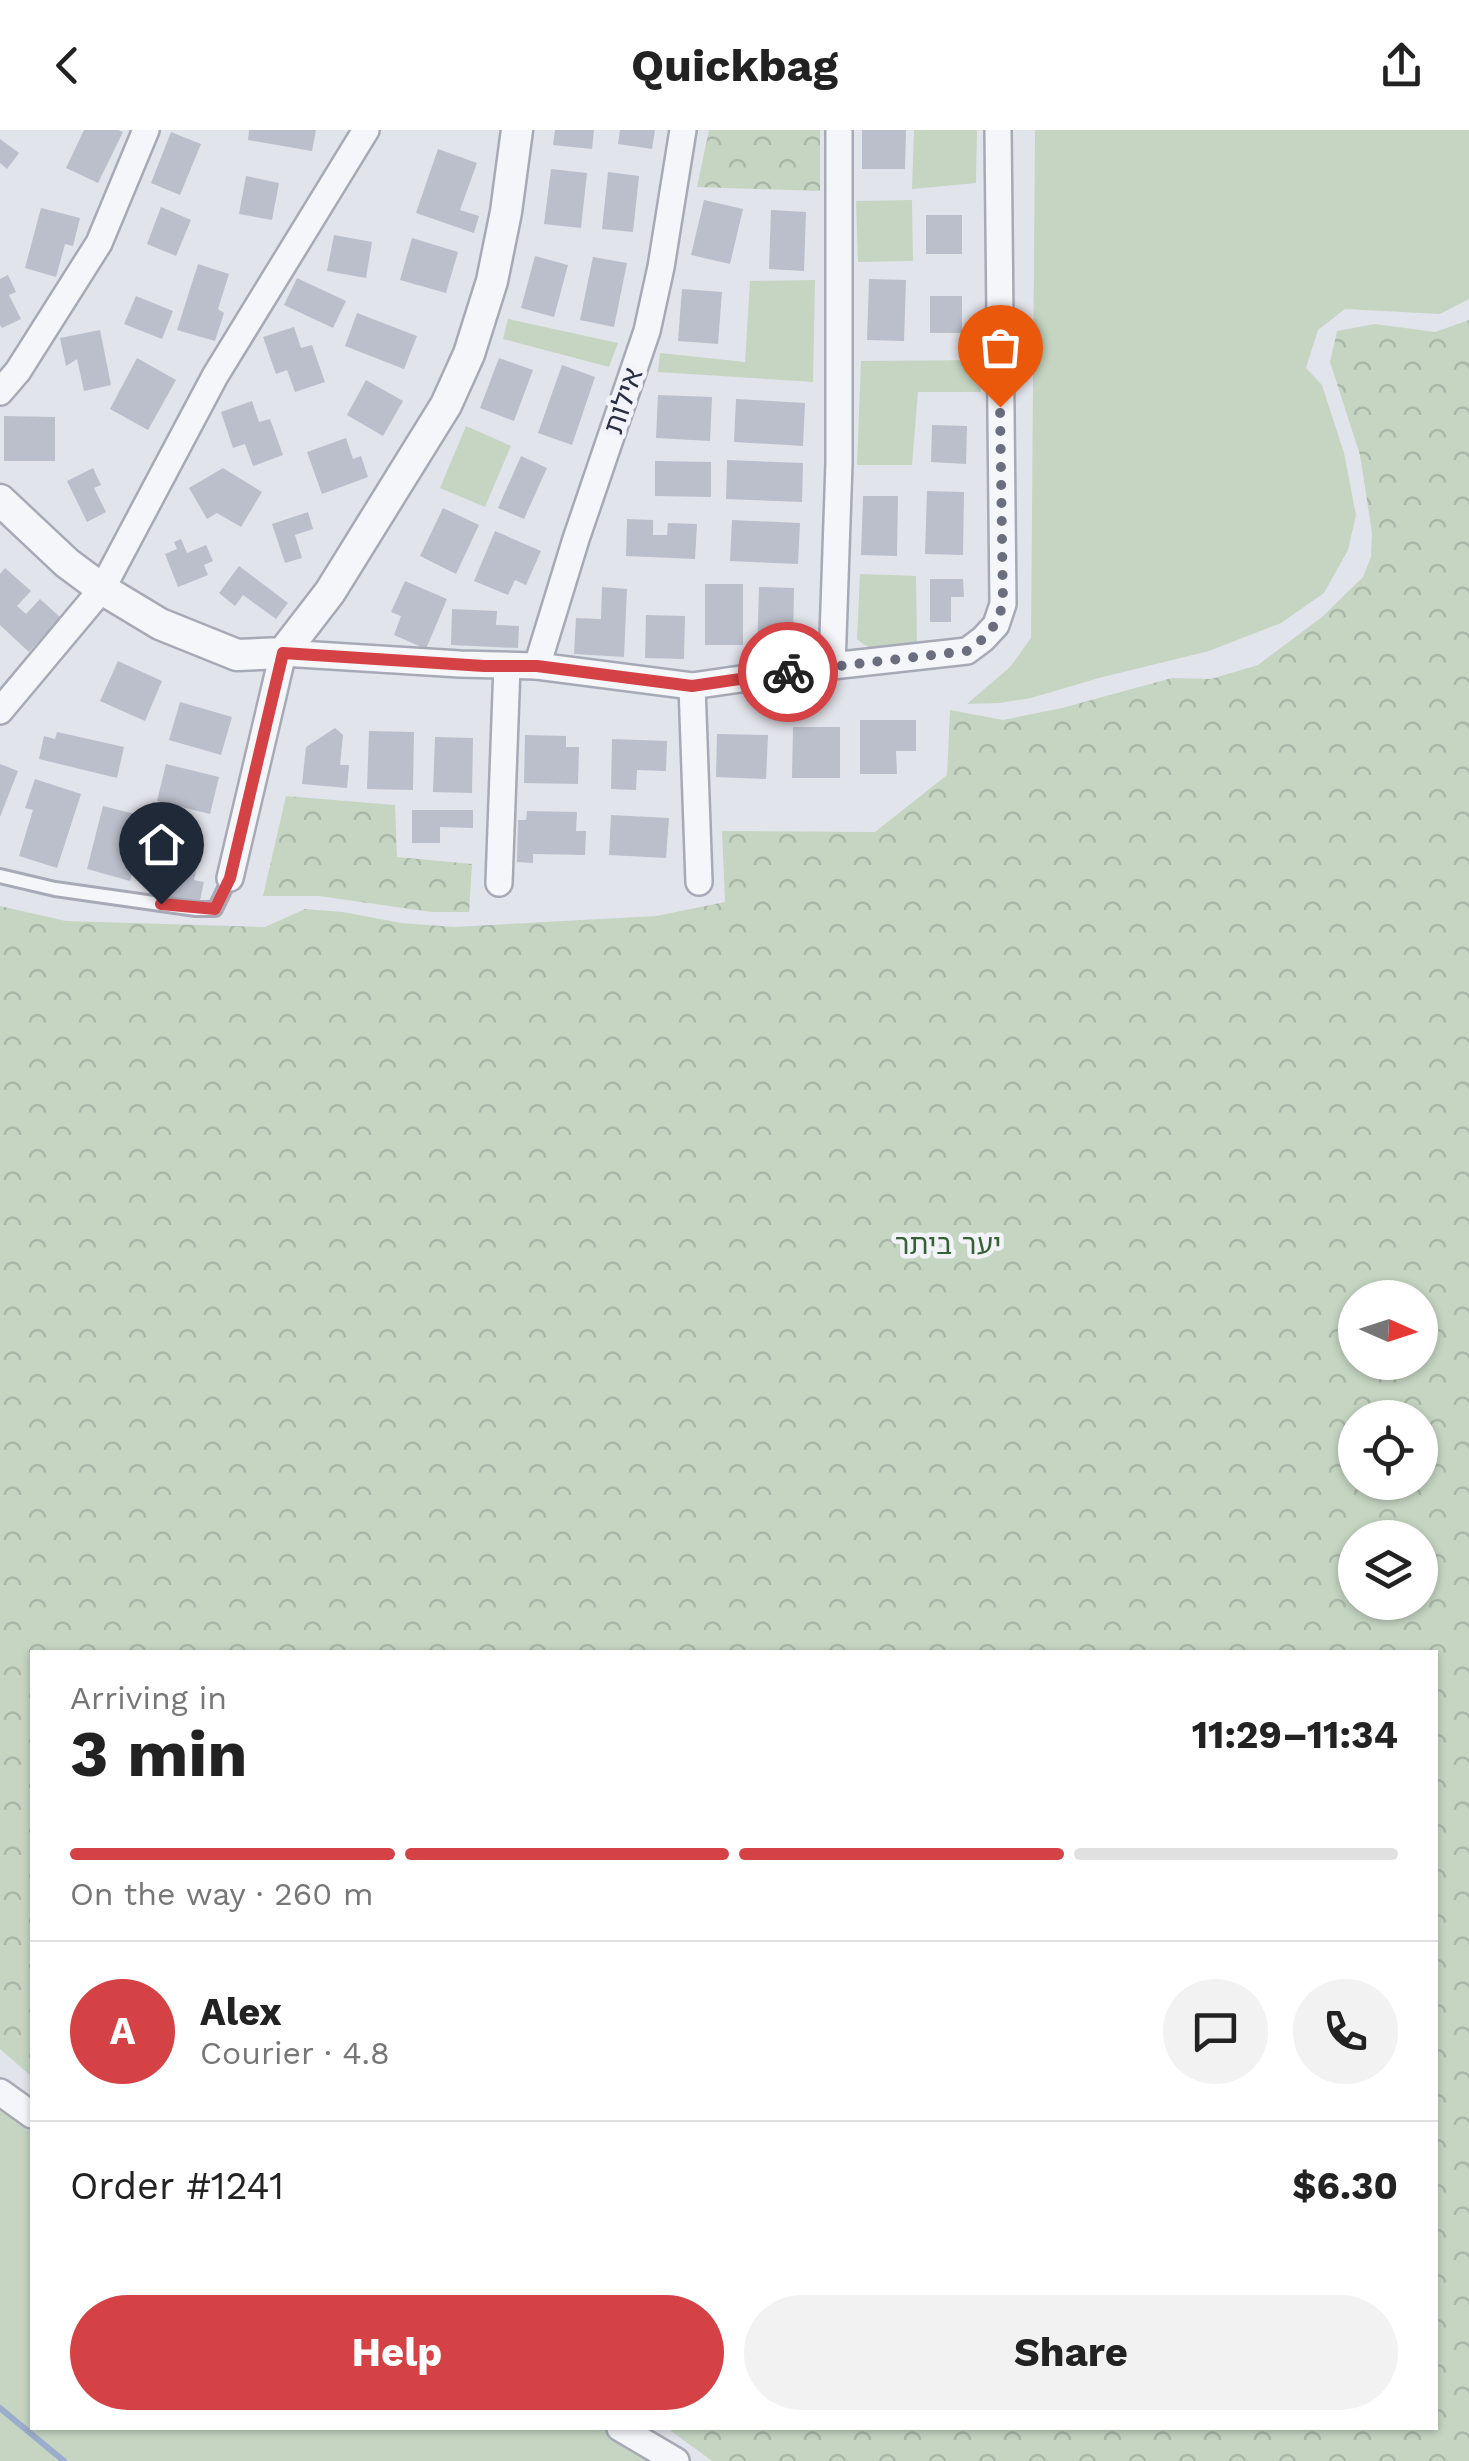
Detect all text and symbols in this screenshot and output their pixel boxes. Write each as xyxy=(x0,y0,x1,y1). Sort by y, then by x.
icon: back xyxy=(40,38,95,93)
icon: share xyxy=(1374,38,1429,93)
text: Quickbag xyxy=(631,39,838,92)
pin xyxy=(958,305,1043,408)
icon: bag xyxy=(973,320,1028,375)
street label: אילות xyxy=(596,364,650,438)
courier xyxy=(738,622,838,722)
icon: bike xyxy=(761,645,816,700)
pin xyxy=(119,802,204,905)
icon: home xyxy=(134,817,189,872)
park label: יער ביתר xyxy=(895,1228,1001,1261)
north arrow xyxy=(1338,1280,1438,1380)
map controls xyxy=(1338,1280,1438,1620)
button: locate xyxy=(1338,1400,1438,1500)
button: layers xyxy=(1338,1520,1438,1620)
text: Arriving in xyxy=(70,1679,227,1717)
text: 11:29–11:34 xyxy=(1192,1713,1398,1757)
text: 3 min xyxy=(70,1716,248,1792)
text: On the way · 260 m xyxy=(70,1875,374,1913)
button: chat xyxy=(1163,1979,1268,2084)
button: phone xyxy=(1293,1979,1398,2084)
text: Alex xyxy=(200,1990,282,2034)
text: A xyxy=(110,2009,135,2053)
text: Courier · 4.8 xyxy=(200,2034,390,2072)
text: Order #1241 xyxy=(70,2164,284,2208)
text: $6.30 xyxy=(1292,2164,1398,2208)
button: Help xyxy=(70,2295,724,2410)
button: Share xyxy=(744,2295,1398,2410)

